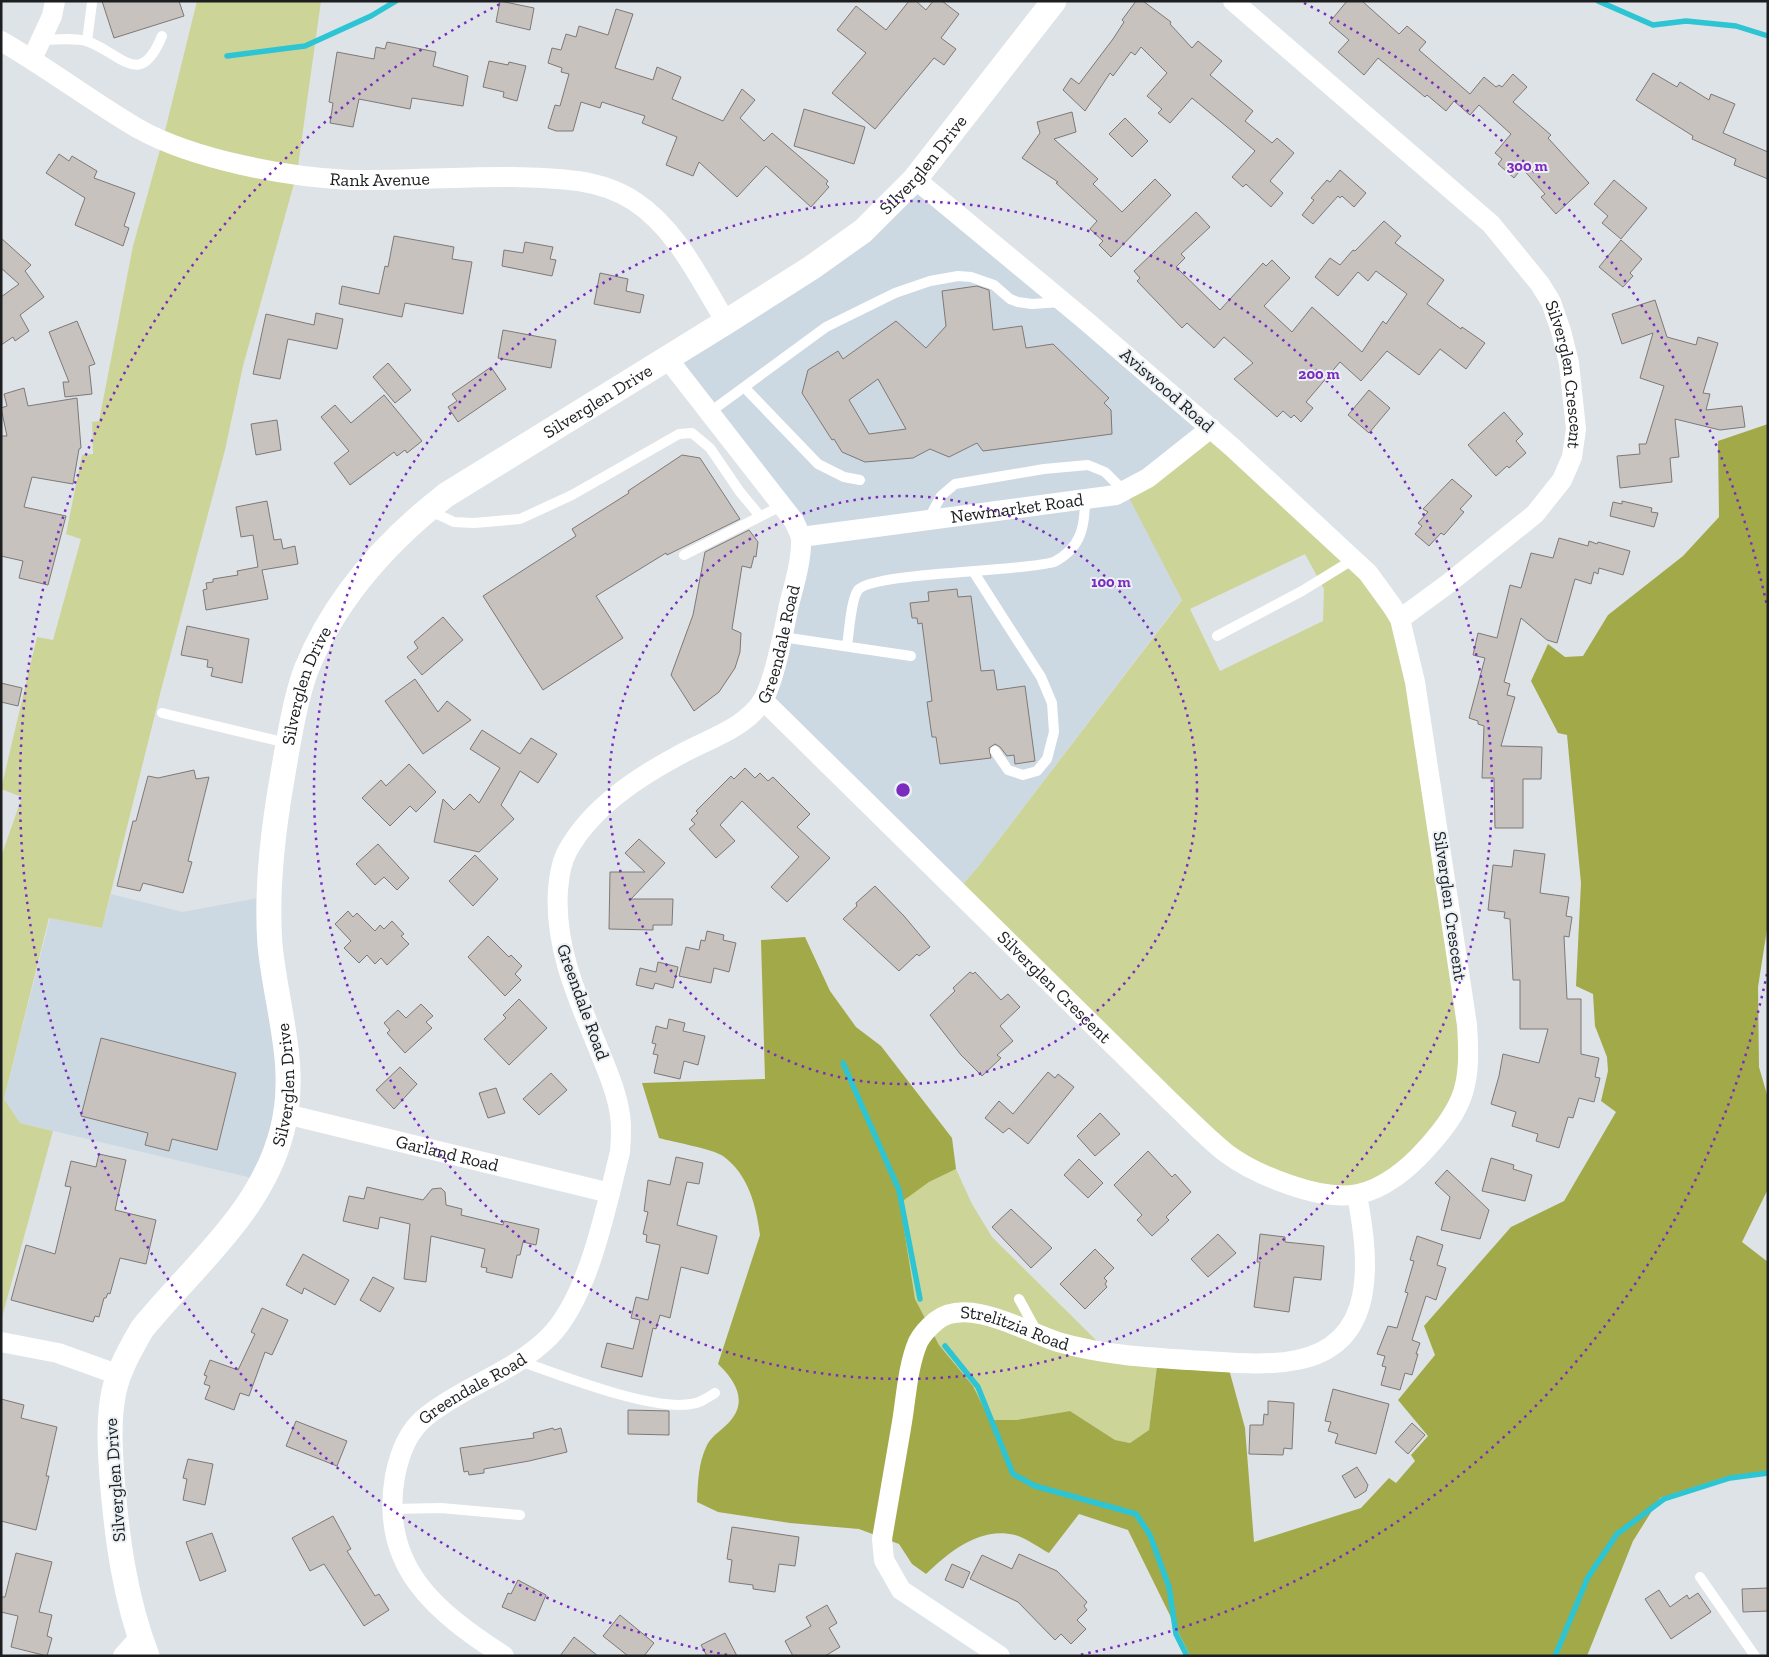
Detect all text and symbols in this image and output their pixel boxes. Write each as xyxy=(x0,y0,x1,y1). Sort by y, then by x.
street label: Silverglen Drive xyxy=(875,111,972,219)
text: 300 m xyxy=(1506,157,1548,175)
street label: Rank Avenue xyxy=(329,168,430,191)
street label: Silverglen Crescent xyxy=(1540,297,1587,451)
street label: Aviswood Road xyxy=(1115,343,1219,437)
street label: Silverglen Drive xyxy=(539,359,656,443)
text: 200 m xyxy=(1298,365,1340,383)
street label: Newmarket Road xyxy=(949,488,1085,528)
text: 100 m xyxy=(1091,573,1131,591)
street label: Greendale Road xyxy=(752,582,805,708)
street label: Silverglen Drive xyxy=(277,622,336,747)
centre of rings xyxy=(894,781,912,799)
street label: Silverglen Crescent xyxy=(1429,830,1471,983)
street label: Silverglen Crescent xyxy=(993,926,1116,1048)
street label: Greendale Road xyxy=(552,941,614,1063)
street label: Silverglen Drive xyxy=(267,1022,299,1149)
street label: Garland Road xyxy=(394,1130,501,1176)
street label: Strelitzia Road xyxy=(960,1301,1072,1356)
street label: Greendale Road xyxy=(414,1348,531,1429)
street label: Silverglen Drive xyxy=(100,1417,130,1543)

